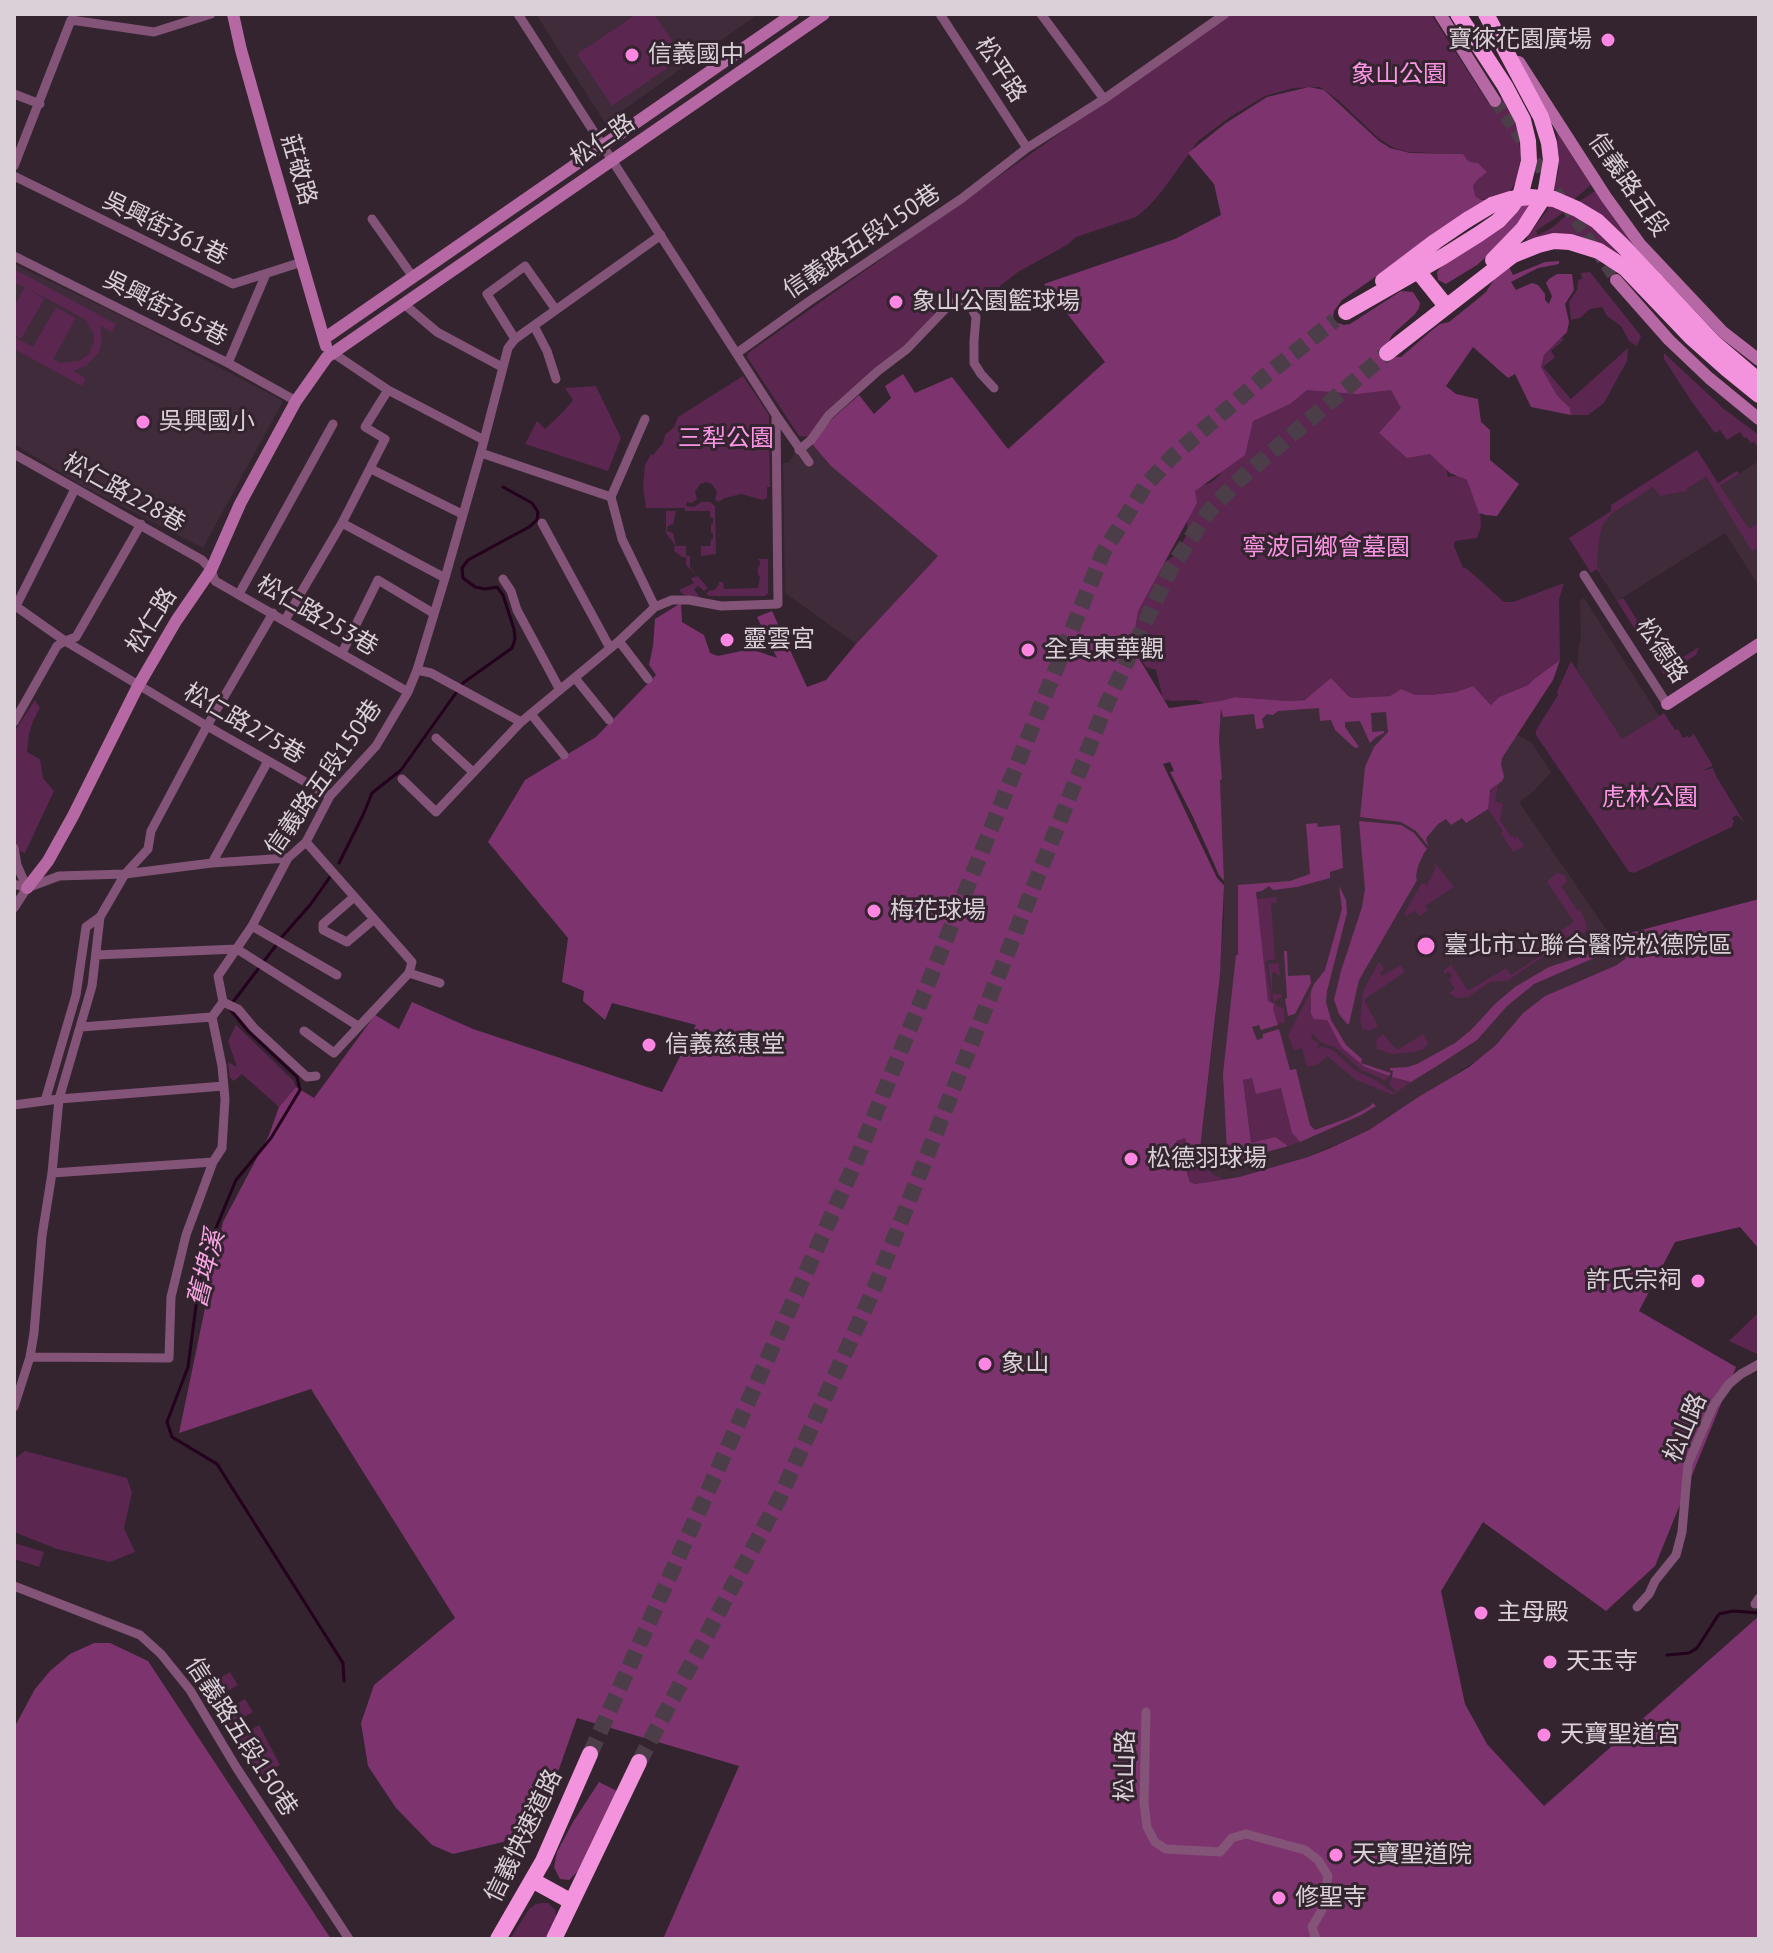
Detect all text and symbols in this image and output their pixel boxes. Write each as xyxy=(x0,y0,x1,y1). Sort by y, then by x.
place label: 寶徠花園廣場 xyxy=(1448,26,1592,54)
marker: 寶徠花園廣場 xyxy=(1599,31,1617,49)
street label: 松平路 xyxy=(968,32,1032,108)
place label: 信義國中 xyxy=(648,41,744,69)
marker: 信義國中 xyxy=(623,46,641,64)
park label: 象山公園 xyxy=(1351,61,1447,89)
street label: 松仁路 xyxy=(565,109,641,173)
street label: 信義路五段 xyxy=(1582,128,1674,242)
street label: 莊敬路 xyxy=(274,131,322,209)
street label: 信義路五段150巷 xyxy=(778,179,946,305)
street label: 吳興街361巷 xyxy=(98,186,232,272)
street label: 吳興街365巷 xyxy=(98,265,232,353)
place label: 象山公園籃球場 xyxy=(912,288,1080,316)
marker: 象山公園籃球場 xyxy=(887,293,905,311)
place label: 吳興國小 xyxy=(159,408,255,436)
marker: 吳興國小 xyxy=(134,413,152,431)
park label: 三犁公園 xyxy=(678,425,774,453)
street label: 松仁路228巷 xyxy=(58,448,190,538)
park label: 寧波同鄉會墓園 xyxy=(1242,534,1410,562)
street label: 松仁路253巷 xyxy=(251,570,383,662)
street label: 松仁路 xyxy=(121,583,183,659)
street label: 松德路 xyxy=(1629,613,1693,689)
place label: 靈雲宮 xyxy=(743,626,815,654)
marker: 靈雲宮 xyxy=(718,631,736,649)
place label: 全真東華觀 xyxy=(1044,636,1164,664)
marker: 全真東華觀 xyxy=(1019,641,1037,659)
street label: 松仁路275巷 xyxy=(178,678,310,770)
street label: 信義路五段150巷 xyxy=(260,695,388,861)
park label: 虎林公園 xyxy=(1602,784,1698,812)
place label: 梅花球場 xyxy=(890,897,986,925)
marker: 梅花球場 xyxy=(865,902,883,920)
place label: 臺北市立聯合醫院松德院區 xyxy=(1444,932,1732,960)
marker: 臺北市立聯合醫院松德院區 xyxy=(1415,935,1437,957)
place label: 信義慈惠堂 xyxy=(665,1031,785,1059)
marker: 信義慈惠堂 xyxy=(640,1036,658,1054)
place label: 松德羽球場 xyxy=(1147,1145,1267,1173)
marker: 松德羽球場 xyxy=(1122,1150,1140,1168)
water label: 舊埤溪 xyxy=(182,1227,232,1311)
place label: 許氏宗祠 xyxy=(1586,1267,1682,1295)
marker: 許氏宗祠 xyxy=(1689,1272,1707,1290)
place label: 象山 xyxy=(1001,1350,1049,1378)
marker: 象山 xyxy=(976,1355,994,1373)
street label: 松山路 xyxy=(1659,1389,1713,1467)
place label: 主母殿 xyxy=(1497,1599,1569,1627)
marker: 主母殿 xyxy=(1472,1604,1490,1622)
place label: 天玉寺 xyxy=(1566,1648,1638,1676)
street label: 信義路五段150巷 xyxy=(179,1652,303,1822)
marker: 天玉寺 xyxy=(1541,1653,1559,1671)
place label: 天寶聖道宮 xyxy=(1560,1721,1680,1749)
marker: 天寶聖道宮 xyxy=(1535,1726,1553,1744)
street label: 松山路 xyxy=(1111,1730,1141,1802)
street label: 信義快速道路 xyxy=(479,1765,569,1907)
place label: 天寶聖道院 xyxy=(1352,1841,1472,1869)
marker: 天寶聖道院 xyxy=(1327,1846,1345,1864)
place label: 修聖寺 xyxy=(1295,1884,1367,1912)
marker: 修聖寺 xyxy=(1270,1889,1288,1907)

